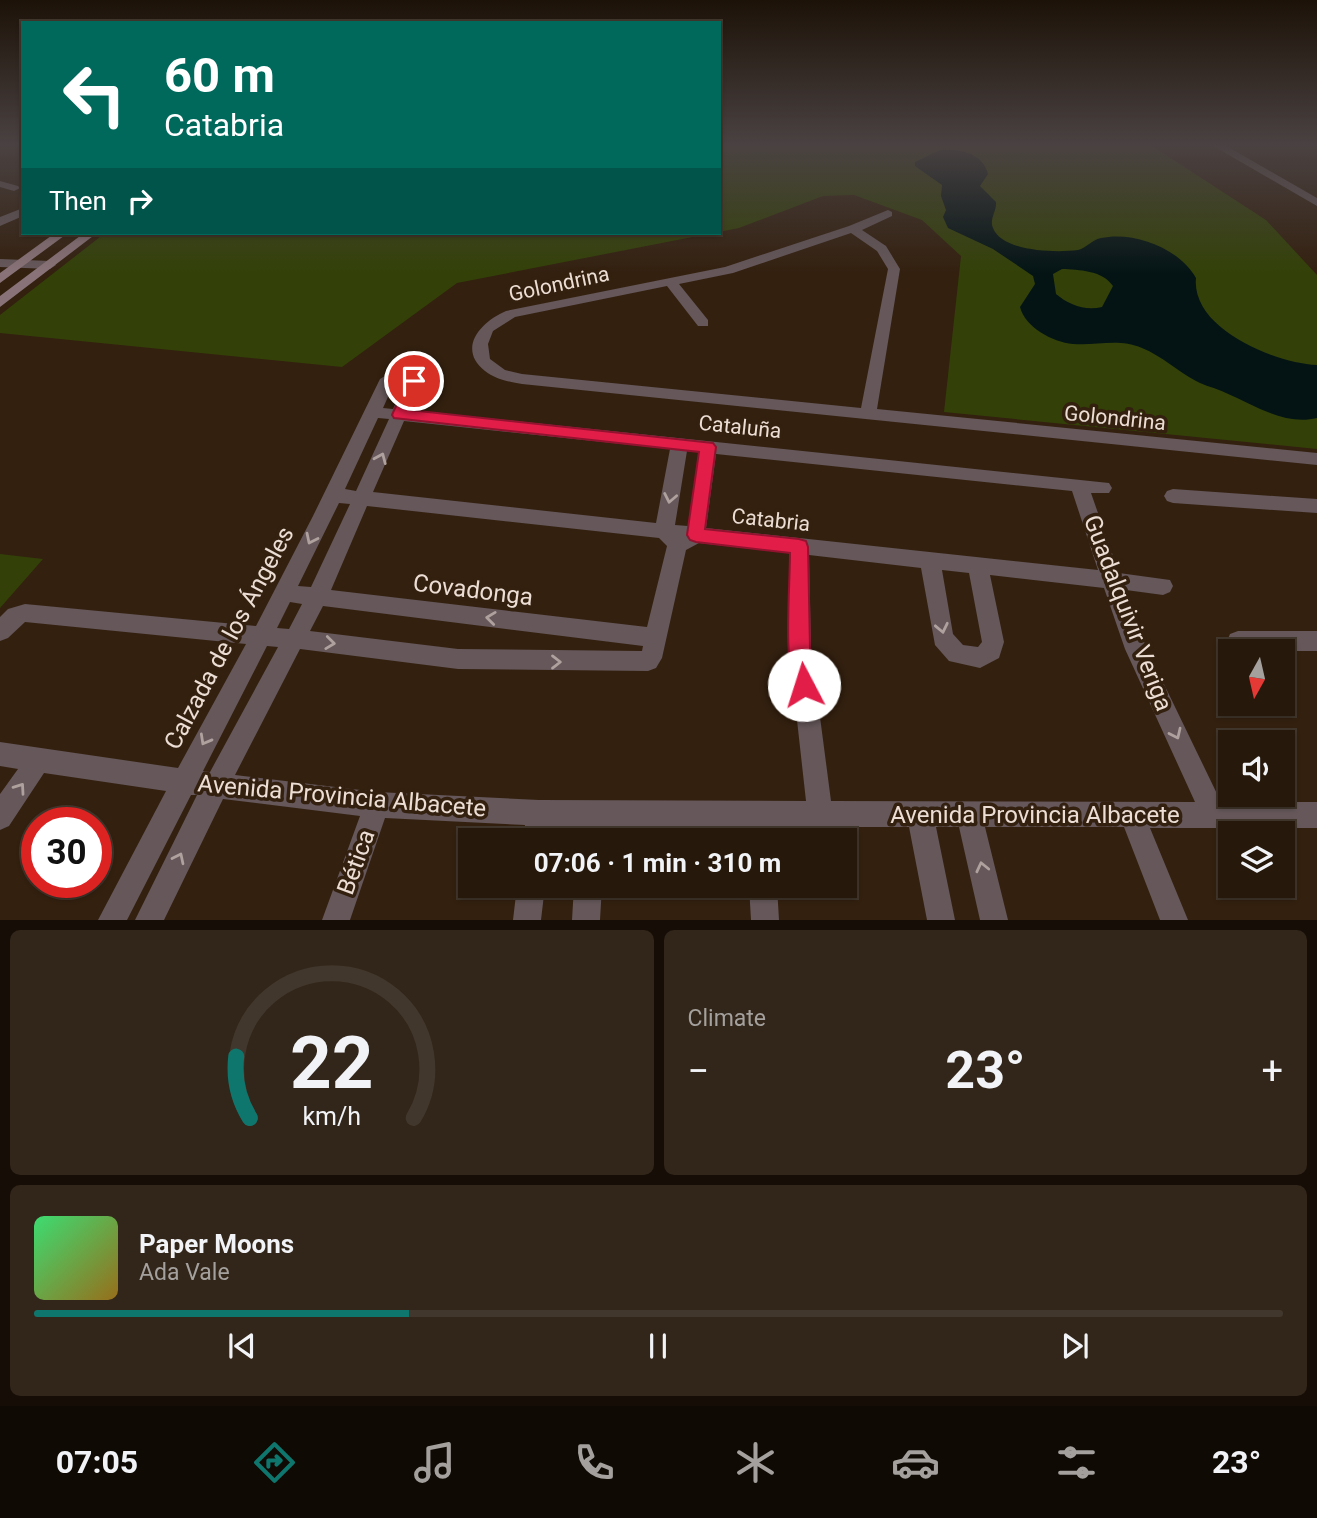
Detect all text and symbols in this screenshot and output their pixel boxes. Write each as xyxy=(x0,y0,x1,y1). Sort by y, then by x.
text: 60 m xyxy=(164,47,275,104)
icon: left xyxy=(49,49,140,140)
text: Catabria xyxy=(164,106,284,144)
icon: right xyxy=(121,182,159,220)
text: Then xyxy=(49,186,107,216)
street label: Golondrina xyxy=(507,262,611,306)
pin xyxy=(384,351,444,411)
icon: arrive xyxy=(395,362,433,400)
street label: Golondrina xyxy=(1063,401,1167,435)
street label: Cataluña xyxy=(697,411,783,443)
one-way arrow xyxy=(373,453,387,466)
one-way arrow xyxy=(664,492,679,504)
street label: Catabria xyxy=(731,504,811,536)
street label: Guadalquivir Veriga xyxy=(1078,511,1178,715)
street label: Calzada de los Ángeles xyxy=(158,522,300,754)
one-way arrow xyxy=(305,532,319,544)
street label: Covadonga xyxy=(411,569,535,611)
one-way arrow xyxy=(485,611,496,626)
one-way arrow xyxy=(934,622,949,634)
one-way arrow xyxy=(324,636,336,651)
north arrow xyxy=(1218,639,1295,716)
map controls xyxy=(1218,639,1295,898)
position arrow xyxy=(767,648,841,722)
one-way arrow xyxy=(552,654,562,670)
one-way arrow xyxy=(1168,727,1182,739)
button: sound xyxy=(1218,730,1295,807)
one-way arrow xyxy=(200,733,213,746)
street label: Avenida Provincia Albacete xyxy=(197,769,487,823)
one-way arrow xyxy=(12,783,24,796)
street label: Avenida Provincia Albacete xyxy=(890,801,1180,829)
speed limit sign: 30 xyxy=(21,807,112,898)
button: layers xyxy=(1218,821,1295,898)
street label: Bética xyxy=(331,826,381,898)
text: 07:06 · 1 min · 310 m xyxy=(534,848,781,878)
one-way arrow xyxy=(171,853,185,865)
one-way arrow xyxy=(976,861,990,873)
text: Climate xyxy=(688,1005,766,1032)
text: 22 xyxy=(290,1021,374,1107)
text: 23° xyxy=(945,1040,1025,1101)
text: − xyxy=(688,1049,709,1093)
text: + xyxy=(1261,1049,1283,1093)
text: km/h xyxy=(302,1102,361,1131)
text: Paper Moons xyxy=(139,1229,294,1259)
text: Ada Vale xyxy=(139,1259,230,1286)
icon: previous xyxy=(223,1327,261,1365)
icon: pause xyxy=(639,1327,677,1365)
icon: next xyxy=(1056,1327,1094,1365)
icon: directions xyxy=(250,1438,299,1487)
icon: music xyxy=(410,1438,459,1487)
icon: phone xyxy=(570,1438,619,1487)
icon: climate xyxy=(731,1438,780,1487)
icon: car xyxy=(891,1438,940,1487)
icon: filters xyxy=(1052,1438,1101,1487)
text: 07:05 xyxy=(56,1443,138,1481)
text: 23° xyxy=(1212,1443,1261,1481)

